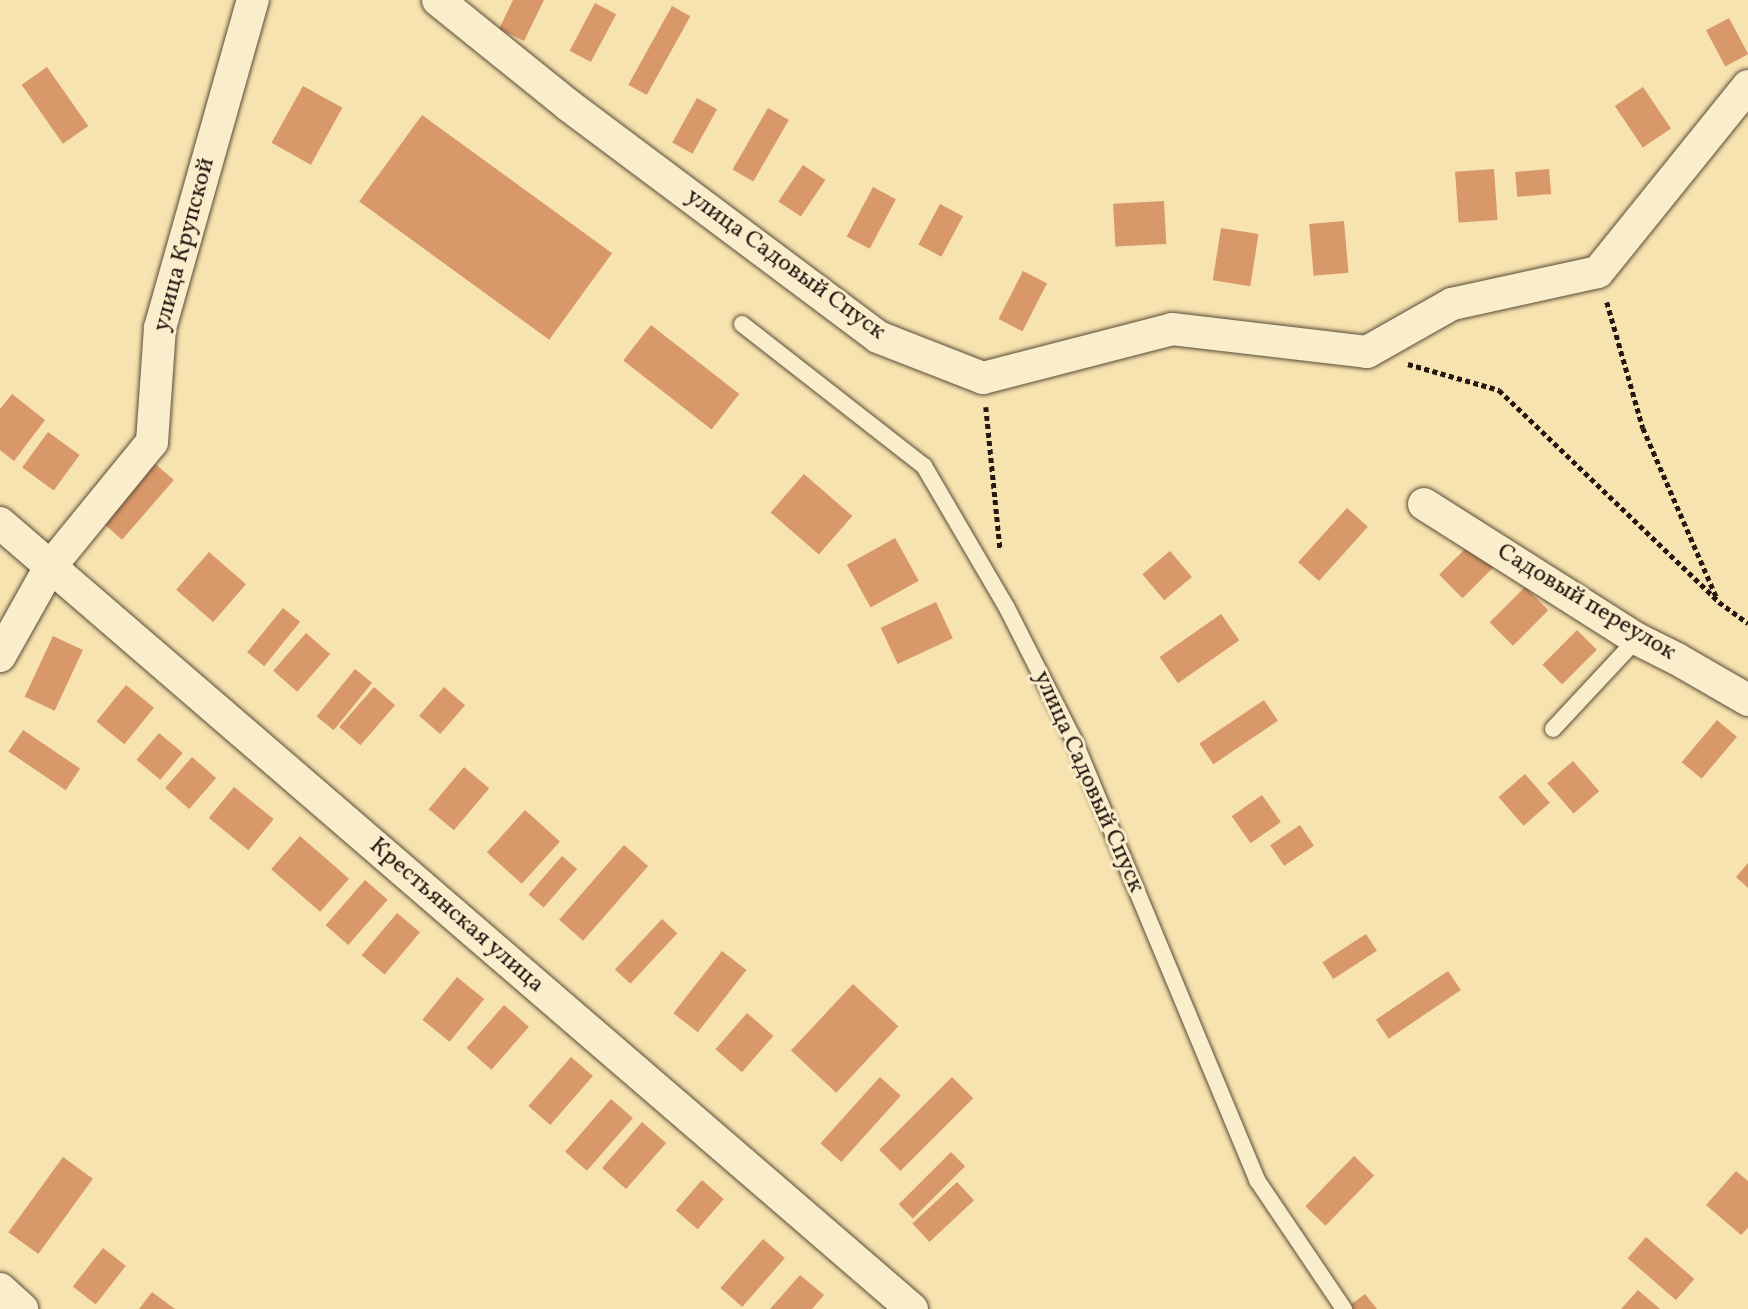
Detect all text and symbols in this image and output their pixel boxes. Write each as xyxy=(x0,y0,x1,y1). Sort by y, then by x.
street label: улица Крупской xyxy=(148,155,222,335)
street label: улица Садовый Спуск xyxy=(680,183,890,347)
street label: Садовый переулок xyxy=(1491,538,1681,668)
street label: улица Садовый Спуск xyxy=(1026,667,1150,897)
street label: Крестьянская улица xyxy=(362,832,550,1000)

